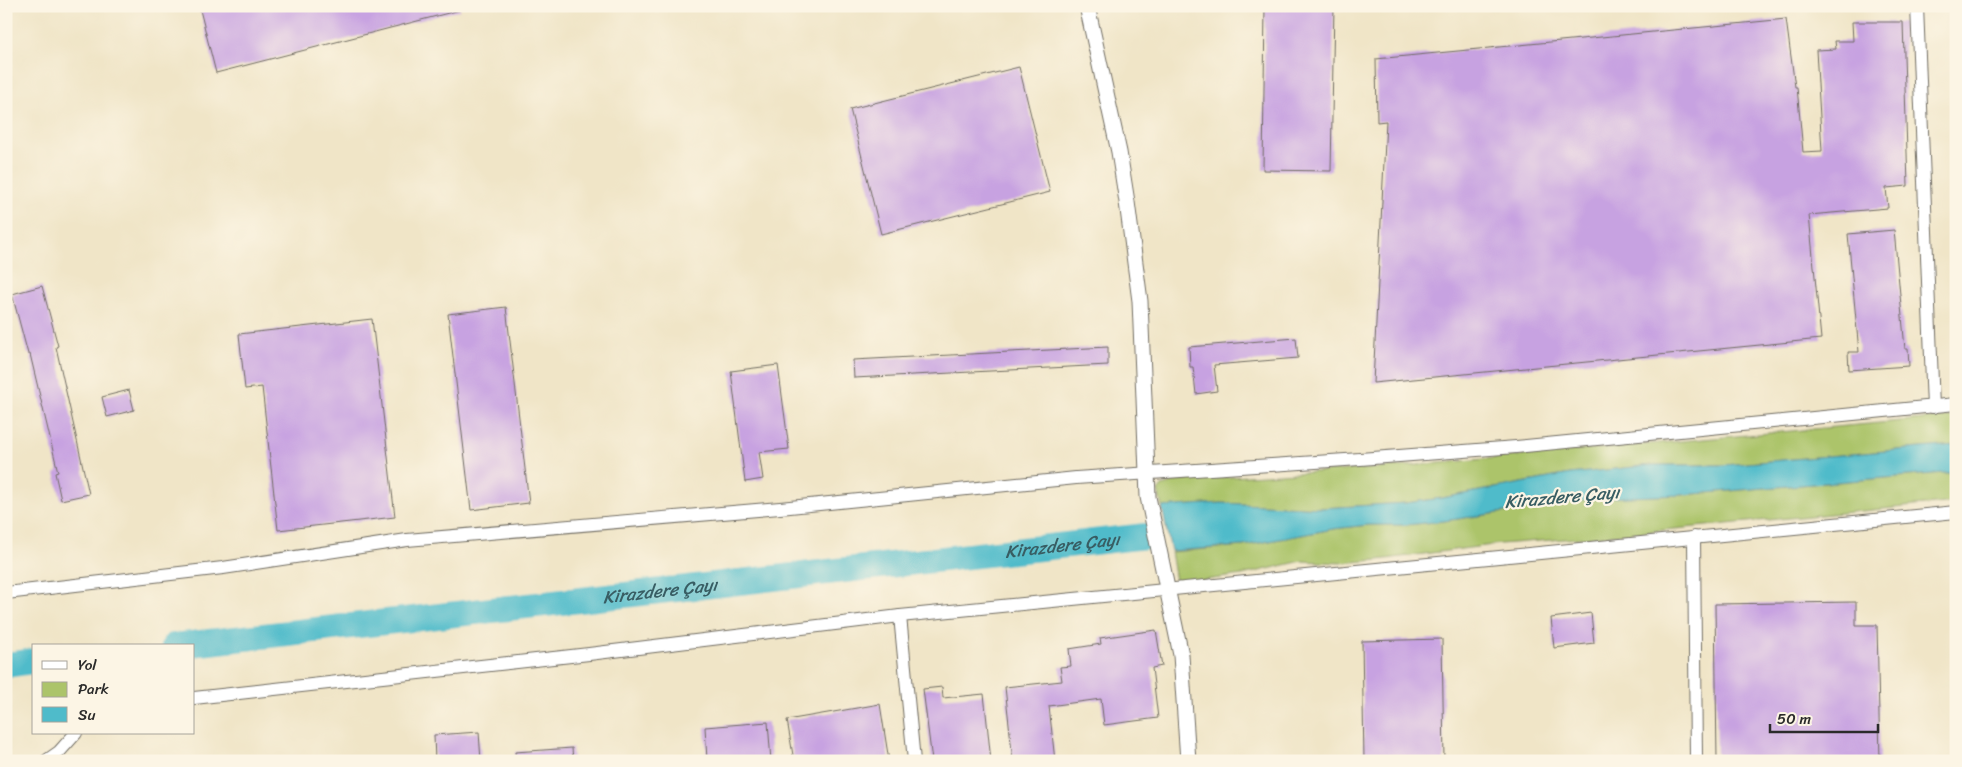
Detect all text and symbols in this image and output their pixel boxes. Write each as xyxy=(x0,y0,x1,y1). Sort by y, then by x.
water label: Kirazdere Çayı xyxy=(1503,476,1623,518)
water label: Kirazdere Çayı xyxy=(1003,523,1123,568)
water label: Kirazdere Çayı xyxy=(601,568,721,613)
legend xyxy=(32,644,195,734)
text: Yol xyxy=(78,652,97,678)
text: Park xyxy=(78,676,109,702)
text: Su xyxy=(78,702,95,728)
scale bar xyxy=(1770,702,1877,734)
text: 50 m xyxy=(1777,706,1812,732)

